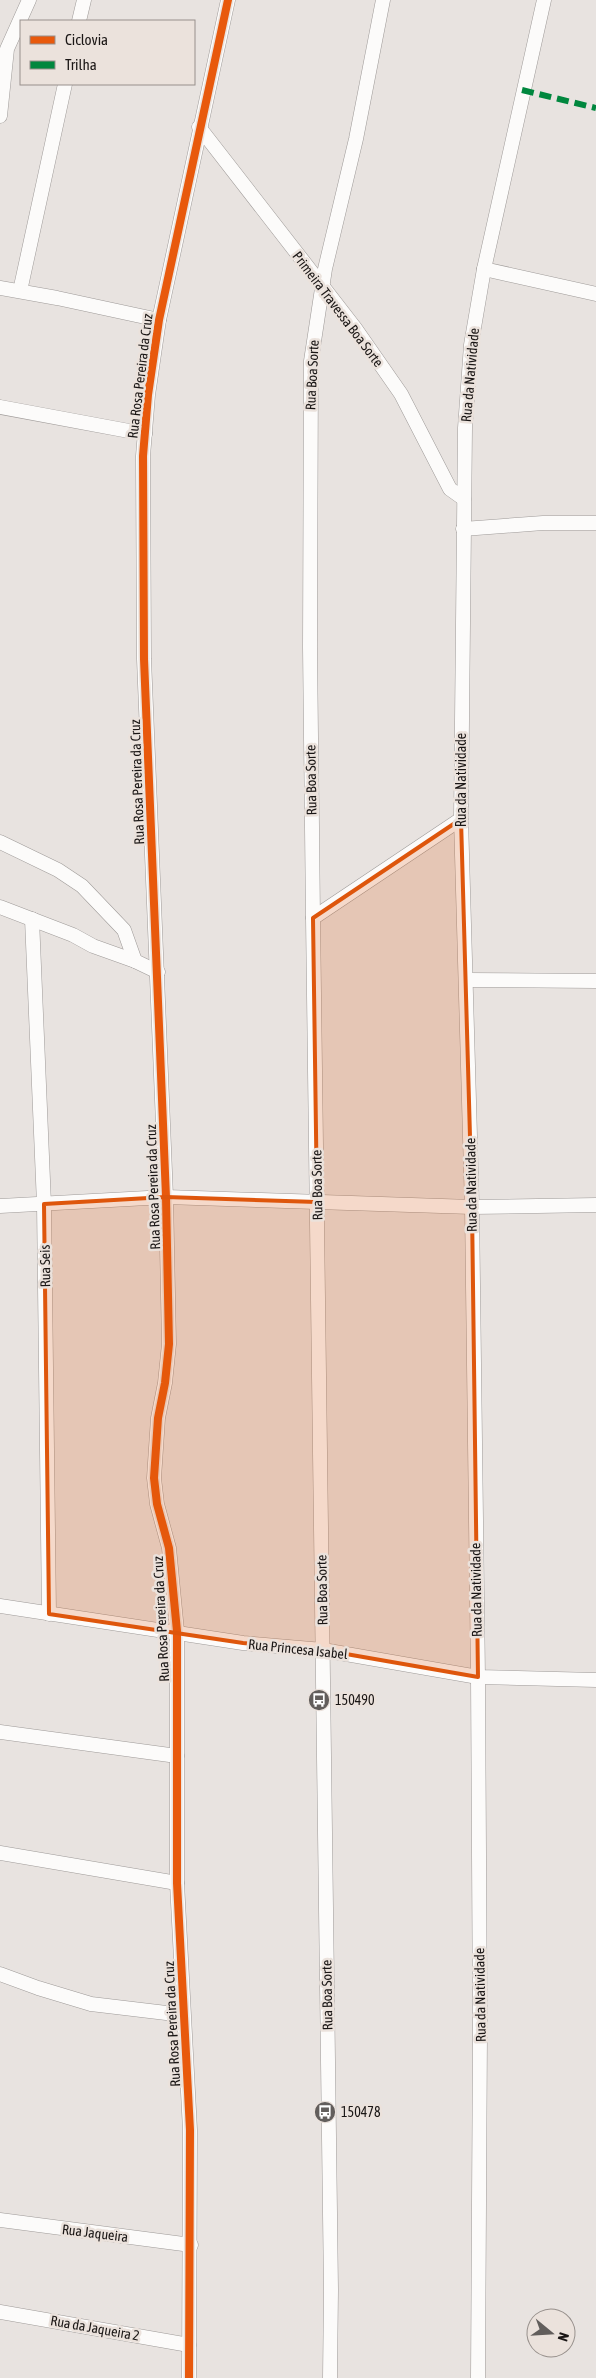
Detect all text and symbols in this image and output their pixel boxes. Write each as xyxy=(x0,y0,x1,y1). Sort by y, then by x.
legend xyxy=(20,20,195,85)
text: Ciclovia xyxy=(65,31,108,48)
text: Trilha xyxy=(65,56,97,73)
street label: Primeira Travessa Boa Sorte xyxy=(289,248,387,370)
street label: Rua Rosa Pereira da Cruz xyxy=(124,313,156,439)
street label: Rua da Natividade xyxy=(458,327,482,423)
street label: Rua Boa Sorte xyxy=(302,339,322,411)
street label: Rua Rosa Pereira da Cruz xyxy=(127,719,147,845)
street label: Rua da Natividade xyxy=(453,733,469,827)
street label: Rua Boa Sorte xyxy=(302,745,320,815)
street label: Rua Rosa Pereira da Cruz xyxy=(143,1124,163,1250)
street label: Rua da Natividade xyxy=(462,1138,480,1232)
street label: Rua Boa Sorte xyxy=(308,1150,326,1220)
street label: Rua Seis xyxy=(37,1245,53,1287)
street label: Rua da Natividade xyxy=(467,1543,485,1637)
street label: Rua Boa Sorte xyxy=(313,1555,331,1625)
street label: Rua Rosa Pereira da Cruz xyxy=(150,1556,172,1682)
street label: Rua Princesa Isabel xyxy=(248,1636,349,1662)
bus stop icon: 150490 xyxy=(307,1688,331,1712)
place label: 150490 xyxy=(335,1692,375,1708)
street label: Rua da Natividade xyxy=(471,1948,489,2042)
street label: Rua Boa Sorte xyxy=(318,1960,336,2030)
street label: Rua Rosa Pereira da Cruz xyxy=(161,1961,183,2087)
bus stop icon: 150478 xyxy=(313,2100,337,2124)
place label: 150478 xyxy=(341,2104,381,2120)
street label: Rua Jaqueira xyxy=(61,2221,129,2245)
north arrow xyxy=(526,2308,576,2358)
street label: Rua da Jaqueira 2 xyxy=(49,2312,141,2344)
text: N xyxy=(554,2331,572,2343)

